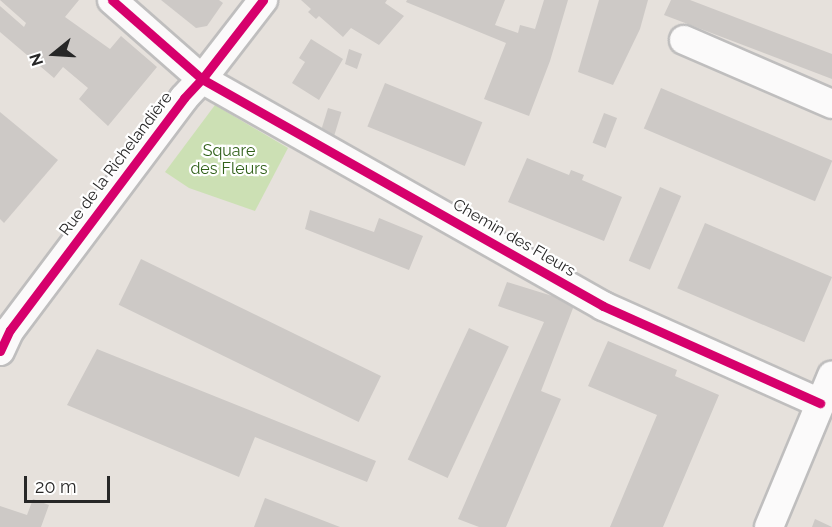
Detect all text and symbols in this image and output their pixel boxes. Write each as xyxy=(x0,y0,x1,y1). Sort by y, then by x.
north arrow xyxy=(24,24,84,84)
text: N xyxy=(25,51,47,68)
street label: Rue de la Richelandière xyxy=(56,88,176,240)
park label: Square des Fleurs xyxy=(190,141,268,179)
street label: Chemin des Fleurs xyxy=(449,195,579,281)
scale bar xyxy=(27,464,112,502)
text: 20 m xyxy=(35,476,77,497)

